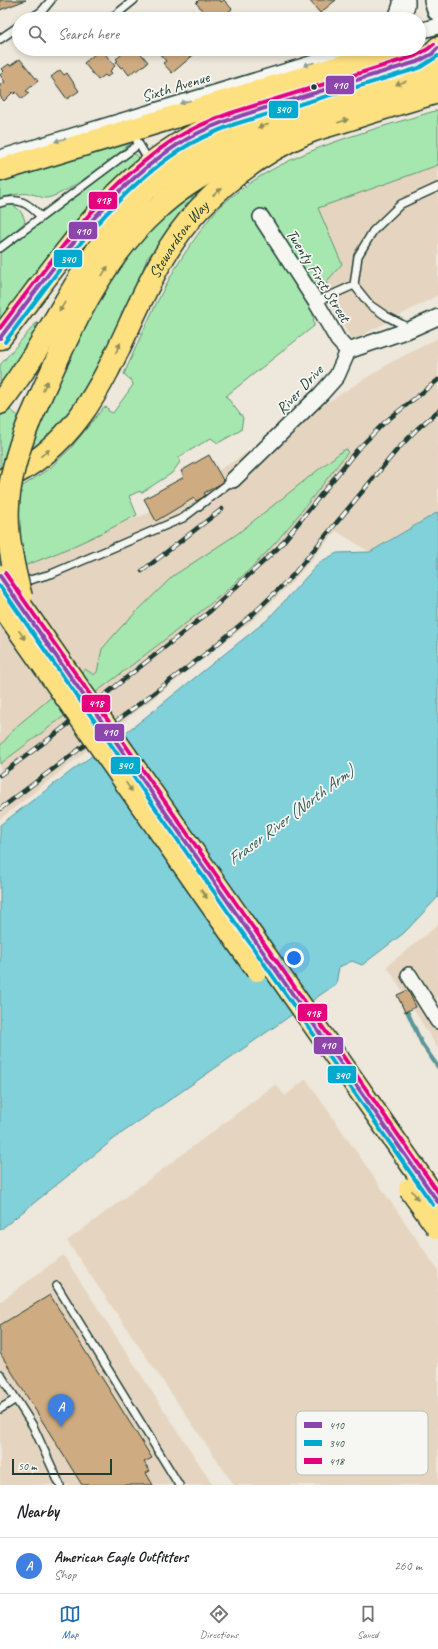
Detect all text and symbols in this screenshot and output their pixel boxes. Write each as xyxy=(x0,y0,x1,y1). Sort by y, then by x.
search box xyxy=(12,12,426,56)
icon: search xyxy=(26,23,48,45)
text: Search here xyxy=(58,25,119,44)
one-way arrow xyxy=(303,61,315,67)
street label: Sixth Avenue xyxy=(139,67,213,107)
line badge: 410 xyxy=(325,75,355,95)
text: 410 xyxy=(333,78,348,92)
one-way arrow xyxy=(394,80,406,86)
unlabelled marker xyxy=(309,82,319,92)
one-way arrow xyxy=(178,99,190,105)
line badge: 340 xyxy=(268,100,299,119)
text: 340 xyxy=(276,102,291,116)
one-way arrow xyxy=(337,118,349,124)
one-way arrow xyxy=(257,123,269,129)
one-way arrow xyxy=(54,137,66,143)
one-way arrow xyxy=(212,187,222,196)
line badge: 418 xyxy=(88,191,118,210)
text: 418 xyxy=(96,193,112,207)
street label: Stewardson Way xyxy=(145,195,214,282)
line badge: 410 xyxy=(68,221,98,240)
text: 410 xyxy=(76,224,91,238)
street label: Twenty First Street xyxy=(282,225,356,327)
line badge: 340 xyxy=(53,249,83,268)
text: 340 xyxy=(61,252,76,266)
one-way arrow xyxy=(101,266,109,276)
one-way arrow xyxy=(58,301,65,313)
one-way arrow xyxy=(115,342,121,353)
street label: River Drive xyxy=(272,359,329,419)
one-way arrow xyxy=(42,381,48,392)
one-way arrow xyxy=(40,449,51,457)
one-way arrow xyxy=(18,629,26,640)
line badge: 418 xyxy=(81,694,111,713)
text: 418 xyxy=(89,696,105,710)
line badge: 410 xyxy=(94,723,125,742)
text: 410 xyxy=(103,725,118,739)
line badge: 340 xyxy=(110,756,141,775)
text: 340 xyxy=(118,758,133,772)
water label: Fraser River (North Arm) xyxy=(223,759,360,870)
one-way arrow xyxy=(125,782,133,792)
one-way arrow xyxy=(200,888,208,899)
your location xyxy=(284,948,304,968)
line badge: 418 xyxy=(297,1003,328,1022)
text: 418 xyxy=(306,1006,322,1020)
line badge: 410 xyxy=(313,1036,344,1055)
text: 410 xyxy=(321,1038,336,1052)
line badge: 340 xyxy=(327,1065,357,1084)
text: 340 xyxy=(335,1068,350,1082)
one-way arrow xyxy=(411,1190,419,1200)
pin: A xyxy=(48,1394,74,1427)
legend xyxy=(296,1411,428,1475)
text: 410 xyxy=(329,1418,345,1432)
text: 340 xyxy=(329,1436,345,1450)
text: 418 xyxy=(329,1454,345,1468)
scale bar xyxy=(12,1457,112,1476)
text: 50 m xyxy=(18,1459,37,1473)
text: Nearby xyxy=(16,1501,59,1522)
text: American Eagle Outfitters xyxy=(54,1548,188,1567)
text: A xyxy=(26,1558,32,1574)
text: 260 m xyxy=(394,1558,422,1574)
text: Shop xyxy=(54,1567,76,1583)
tab: Map xyxy=(59,1603,81,1641)
tab: Directions xyxy=(200,1603,238,1641)
tab: Saved xyxy=(357,1603,379,1641)

